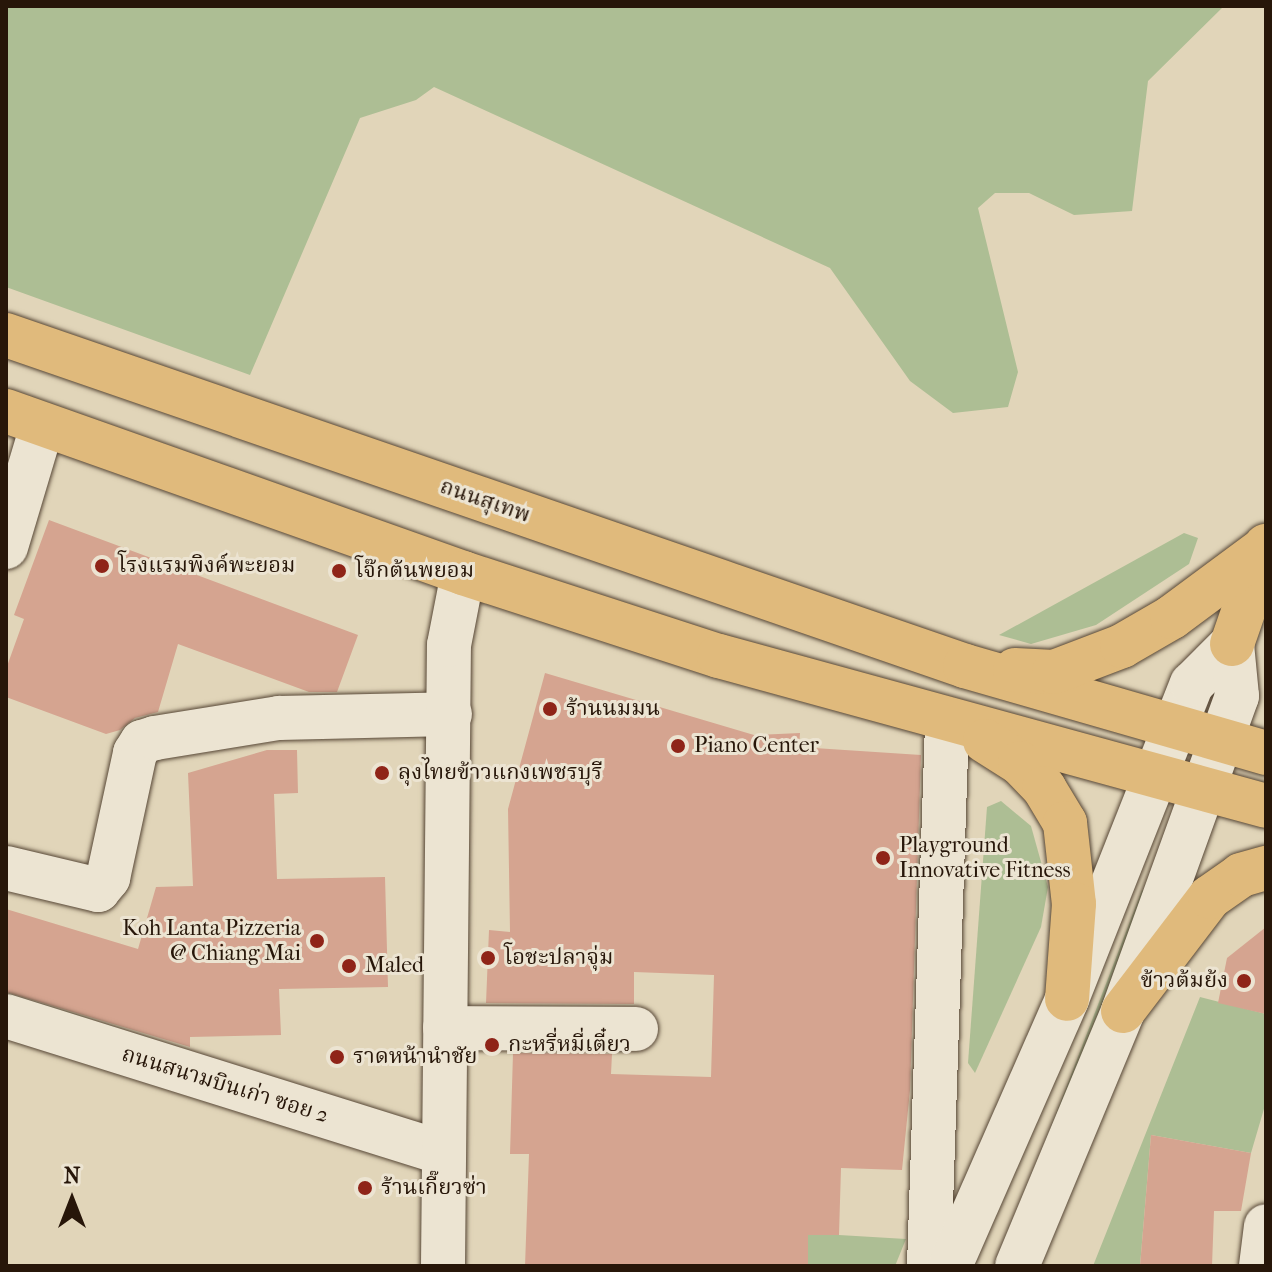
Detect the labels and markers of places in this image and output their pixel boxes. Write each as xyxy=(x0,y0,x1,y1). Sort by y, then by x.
place label: โรงแรมพิงค์พะยอม xyxy=(118,553,295,579)
marker: โรงแรมพิงค์พะยอม xyxy=(93,557,111,575)
place label: โจ๊กต้นพยอม xyxy=(355,558,474,584)
marker: โจ๊กต้นพยอม xyxy=(330,562,348,580)
place label: ร้านนมมน xyxy=(566,696,660,722)
marker: ร้านนมมน xyxy=(541,700,559,718)
place label: Piano Center xyxy=(694,733,819,759)
marker: Piano Center xyxy=(669,737,687,755)
place label: ลุงไทยข้าวแกงเพชรบุรี xyxy=(398,760,602,786)
marker: ลุงไทยข้าวแกงเพชรบุรี xyxy=(373,764,391,782)
place label: Playground Innovative Fitness xyxy=(899,832,1071,884)
marker: Playground Innovative Fitness xyxy=(874,849,892,867)
place label: Koh Lanta Pizzeria @ Chiang Mai xyxy=(122,915,301,966)
marker: Koh Lanta Pizzeria @ Chiang Mai xyxy=(308,932,326,950)
place label: โอชะปลาจุ่ม xyxy=(504,945,613,971)
marker: โอชะปลาจุ่ม xyxy=(479,949,497,967)
place label: Maled xyxy=(365,953,424,979)
marker: Maled xyxy=(340,957,358,975)
place label: ข้าวต้มย้ง xyxy=(1141,968,1228,994)
marker: ข้าวต้มย้ง xyxy=(1235,972,1253,990)
place label: กะหรี่หมี่เตี๋ยว xyxy=(508,1032,631,1058)
marker: กะหรี่หมี่เตี๋ยว xyxy=(483,1036,501,1054)
place label: ราดหน้านำชัย xyxy=(353,1044,477,1070)
marker: ราดหน้านำชัย xyxy=(328,1048,346,1066)
place label: ร้านเกี๊ยวซ่า xyxy=(381,1175,487,1201)
marker: ร้านเกี๊ยวซ่า xyxy=(356,1179,374,1197)

